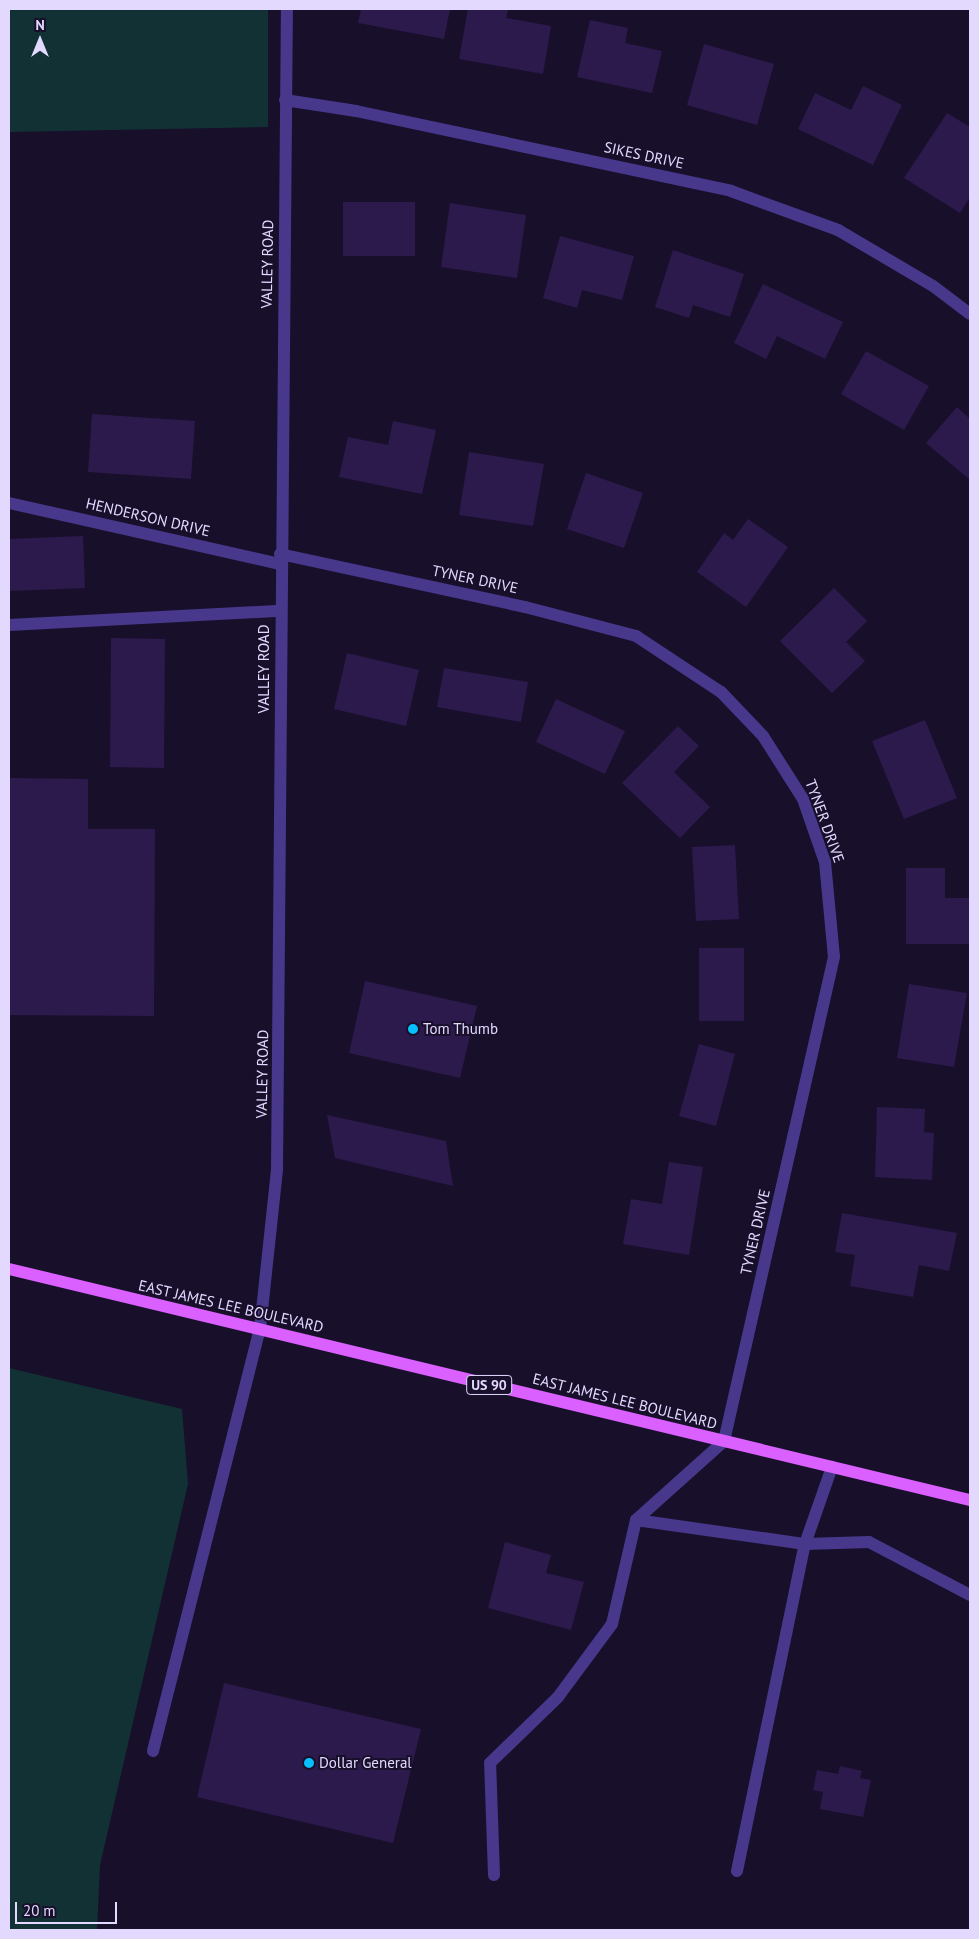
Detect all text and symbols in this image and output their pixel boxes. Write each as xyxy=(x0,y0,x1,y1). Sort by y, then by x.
north arrow xyxy=(15,15,65,65)
text: N xyxy=(35,16,45,34)
street label: SIKES DRIVE xyxy=(602,138,686,172)
street label: VALLEY ROAD xyxy=(257,219,277,309)
street label: HENDERSON DRIVE xyxy=(84,494,212,540)
street label: TYNER DRIVE xyxy=(430,561,520,597)
street label: VALLEY ROAD xyxy=(255,624,273,714)
street label: TYNER DRIVE xyxy=(802,777,848,865)
place label: Tom Thumb xyxy=(423,1020,499,1038)
marker: Tom Thumb xyxy=(407,1023,419,1035)
street label: VALLEY ROAD xyxy=(252,1029,272,1119)
street label: TYNER DRIVE xyxy=(736,1187,774,1277)
street label: EAST JAMES LEE BOULEVARD xyxy=(136,1276,326,1336)
street label: EAST JAMES LEE BOULEVARD xyxy=(531,1369,719,1433)
road number: US 90 xyxy=(465,1374,513,1396)
place label: Dollar General xyxy=(319,1754,412,1772)
marker: Dollar General xyxy=(303,1757,315,1769)
scale bar xyxy=(18,1892,120,1924)
text: 20 m xyxy=(23,1901,56,1920)

